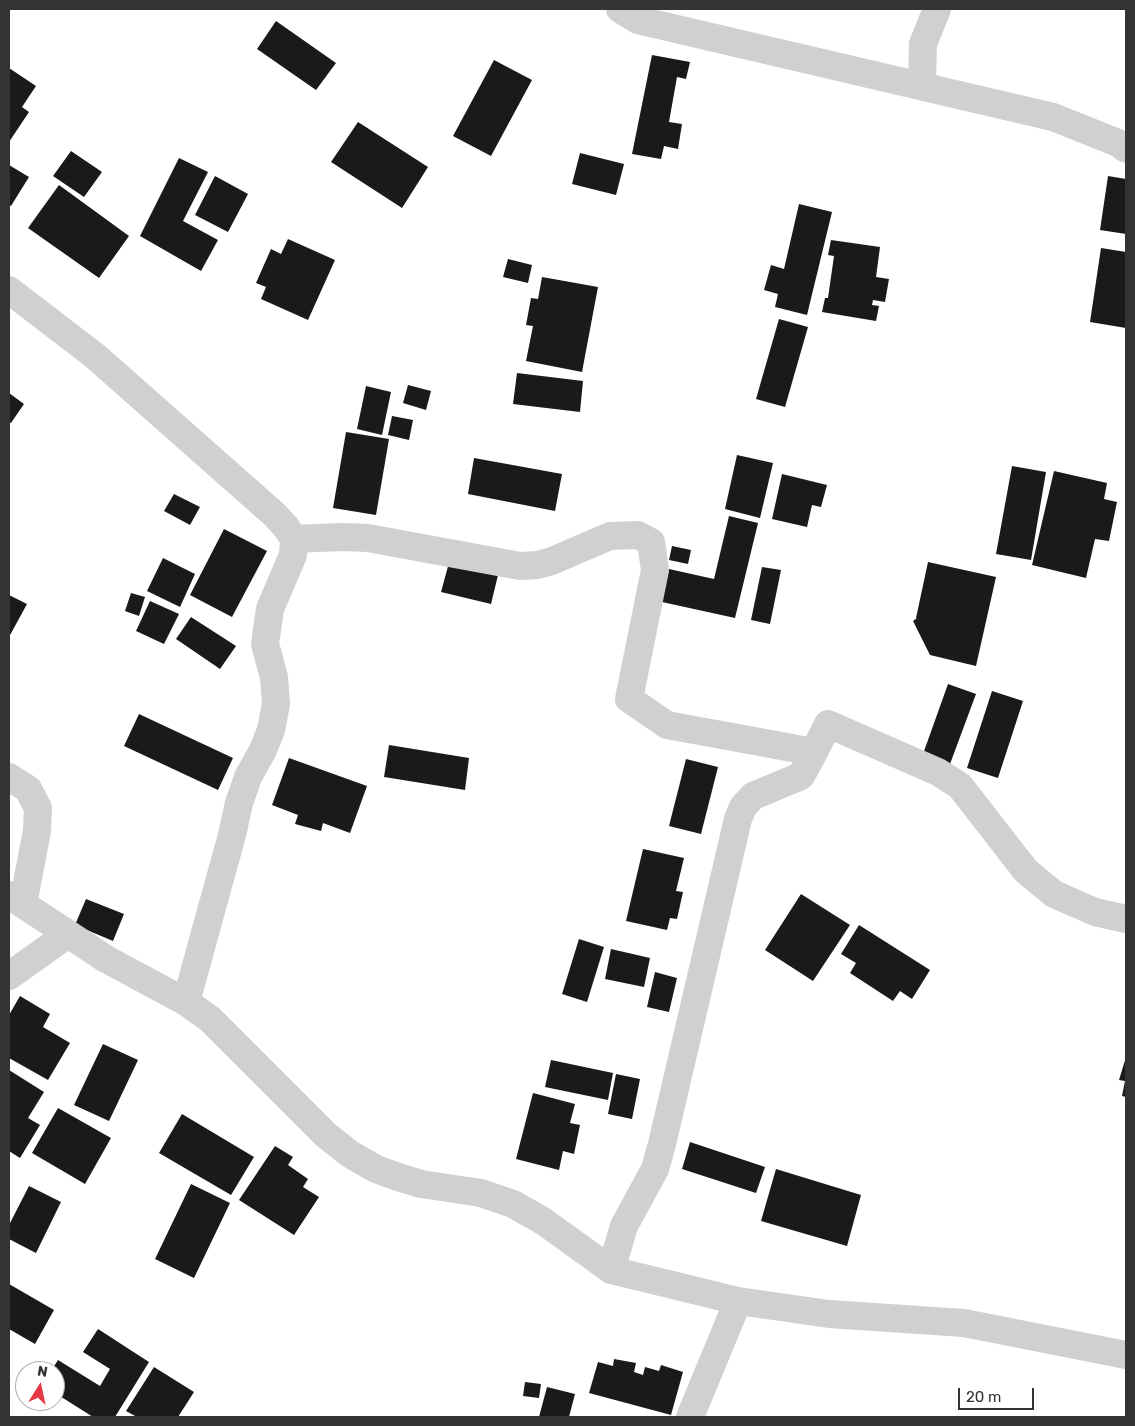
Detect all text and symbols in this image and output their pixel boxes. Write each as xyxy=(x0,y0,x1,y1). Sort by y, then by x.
north arrow xyxy=(15,1361,65,1411)
text: N xyxy=(36,1362,49,1381)
scale bar xyxy=(960,1378,1036,1410)
text: 20 m xyxy=(966,1388,1001,1406)

